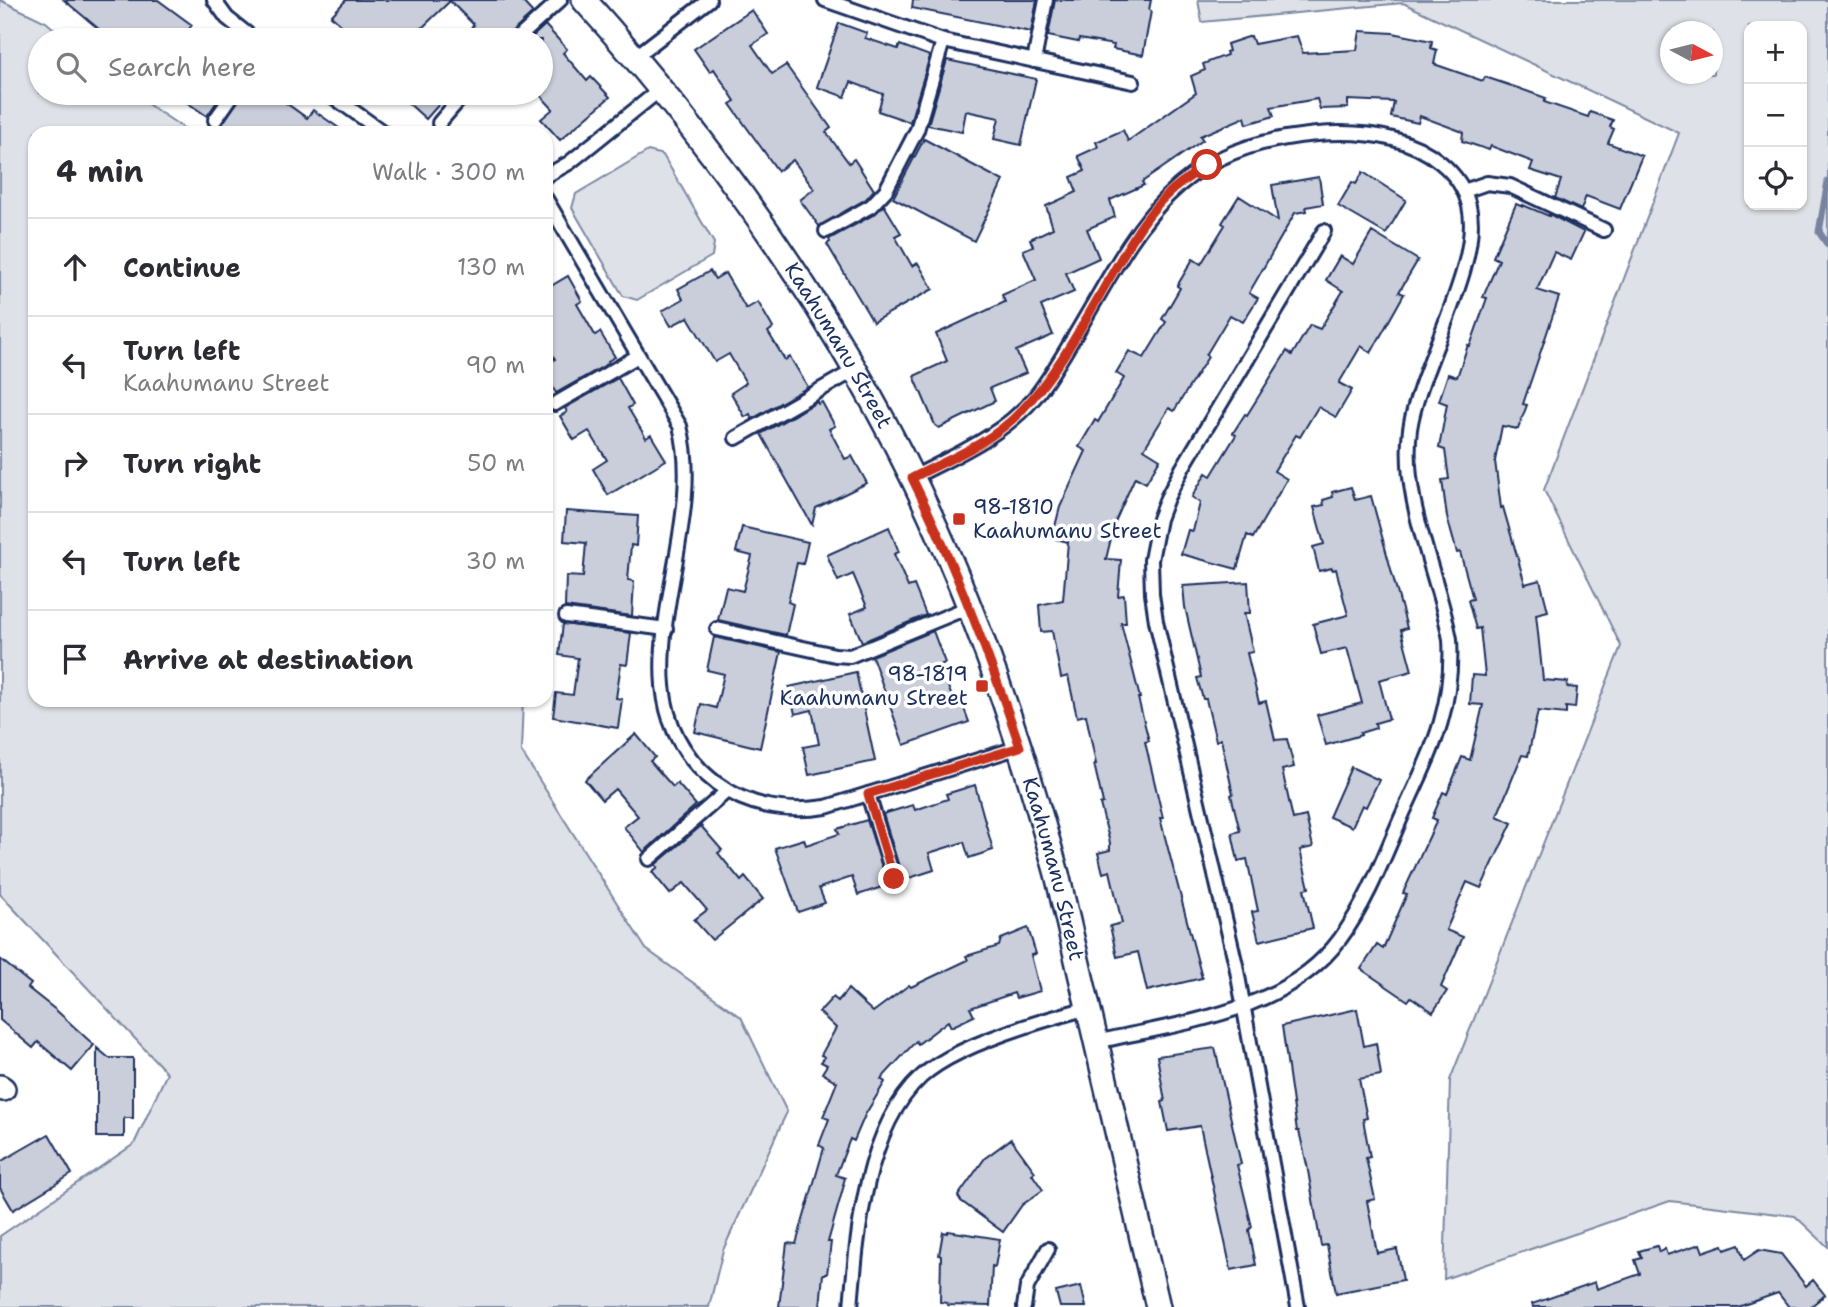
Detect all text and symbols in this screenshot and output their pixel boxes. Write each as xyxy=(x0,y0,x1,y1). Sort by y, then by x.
north arrow xyxy=(1660,21,1723,84)
map controls xyxy=(1744,21,1807,210)
button: + xyxy=(1744,21,1807,84)
search box xyxy=(28,28,553,105)
icon: search xyxy=(52,48,90,86)
text: Search here xyxy=(108,49,257,84)
button: − xyxy=(1744,84,1807,147)
button: locate xyxy=(1744,147,1807,210)
route start xyxy=(1191,149,1222,180)
text: 4 min xyxy=(56,151,143,192)
text: Walk · 300 m xyxy=(372,157,525,187)
icon: ahead xyxy=(56,248,94,286)
text: Continue xyxy=(123,250,241,285)
text: 130 m xyxy=(457,252,525,282)
street label: Kaahumanu Street xyxy=(778,257,899,433)
text: Turn left xyxy=(123,333,240,368)
icon: left xyxy=(56,346,94,384)
text: 90 m xyxy=(465,350,525,380)
text: Kaahumanu Street xyxy=(123,368,330,398)
icon: right xyxy=(56,444,94,482)
text: Turn right xyxy=(123,446,261,481)
text: 50 m xyxy=(467,448,525,478)
place label: 98-1810 Kaahumanu Street xyxy=(973,493,1162,545)
marker: 98-1810 Kaahumanu Street xyxy=(951,511,967,527)
icon: left xyxy=(56,542,94,580)
text: Turn left xyxy=(123,544,240,579)
text: 30 m xyxy=(466,546,525,576)
icon: arrive xyxy=(56,640,94,678)
text: Arrive at destination xyxy=(123,642,413,677)
place label: 98-1819 Kaahumanu Street xyxy=(779,660,968,712)
marker: 98-1819 Kaahumanu Street xyxy=(974,678,990,694)
street label: Kaahumanu Street xyxy=(1016,774,1091,963)
route end xyxy=(878,863,909,894)

